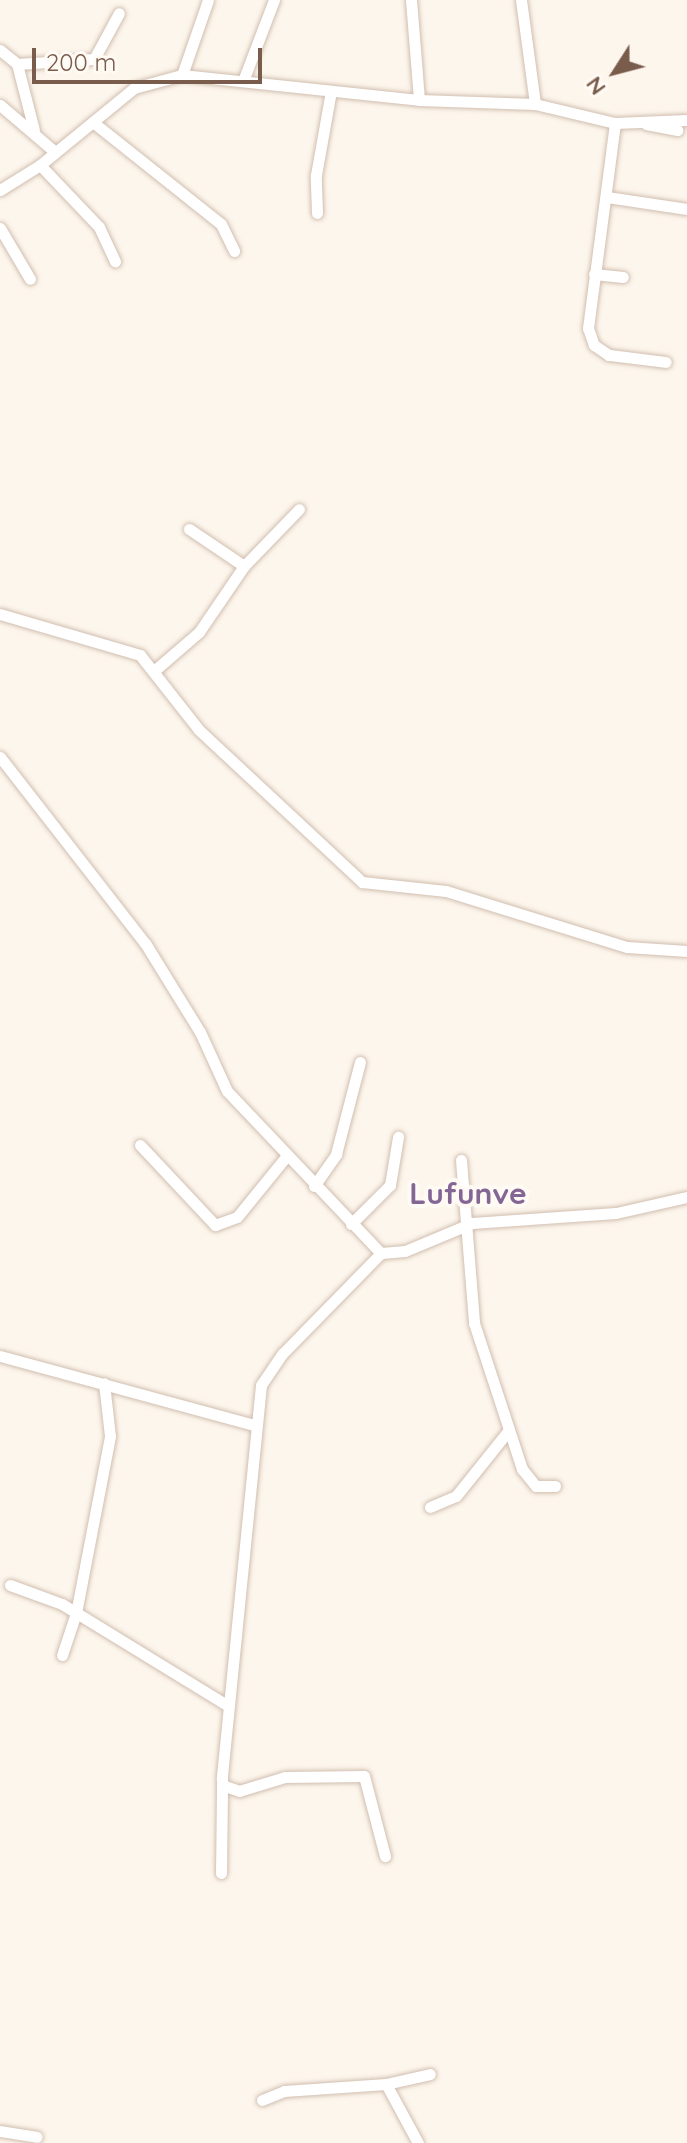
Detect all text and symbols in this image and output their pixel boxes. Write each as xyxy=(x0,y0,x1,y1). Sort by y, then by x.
scale bar xyxy=(36,32,266,82)
north arrow xyxy=(575,32,655,112)
text: 200 m xyxy=(46,47,116,77)
text: N xyxy=(580,71,612,101)
district label: Lufunve xyxy=(409,1175,527,1211)

